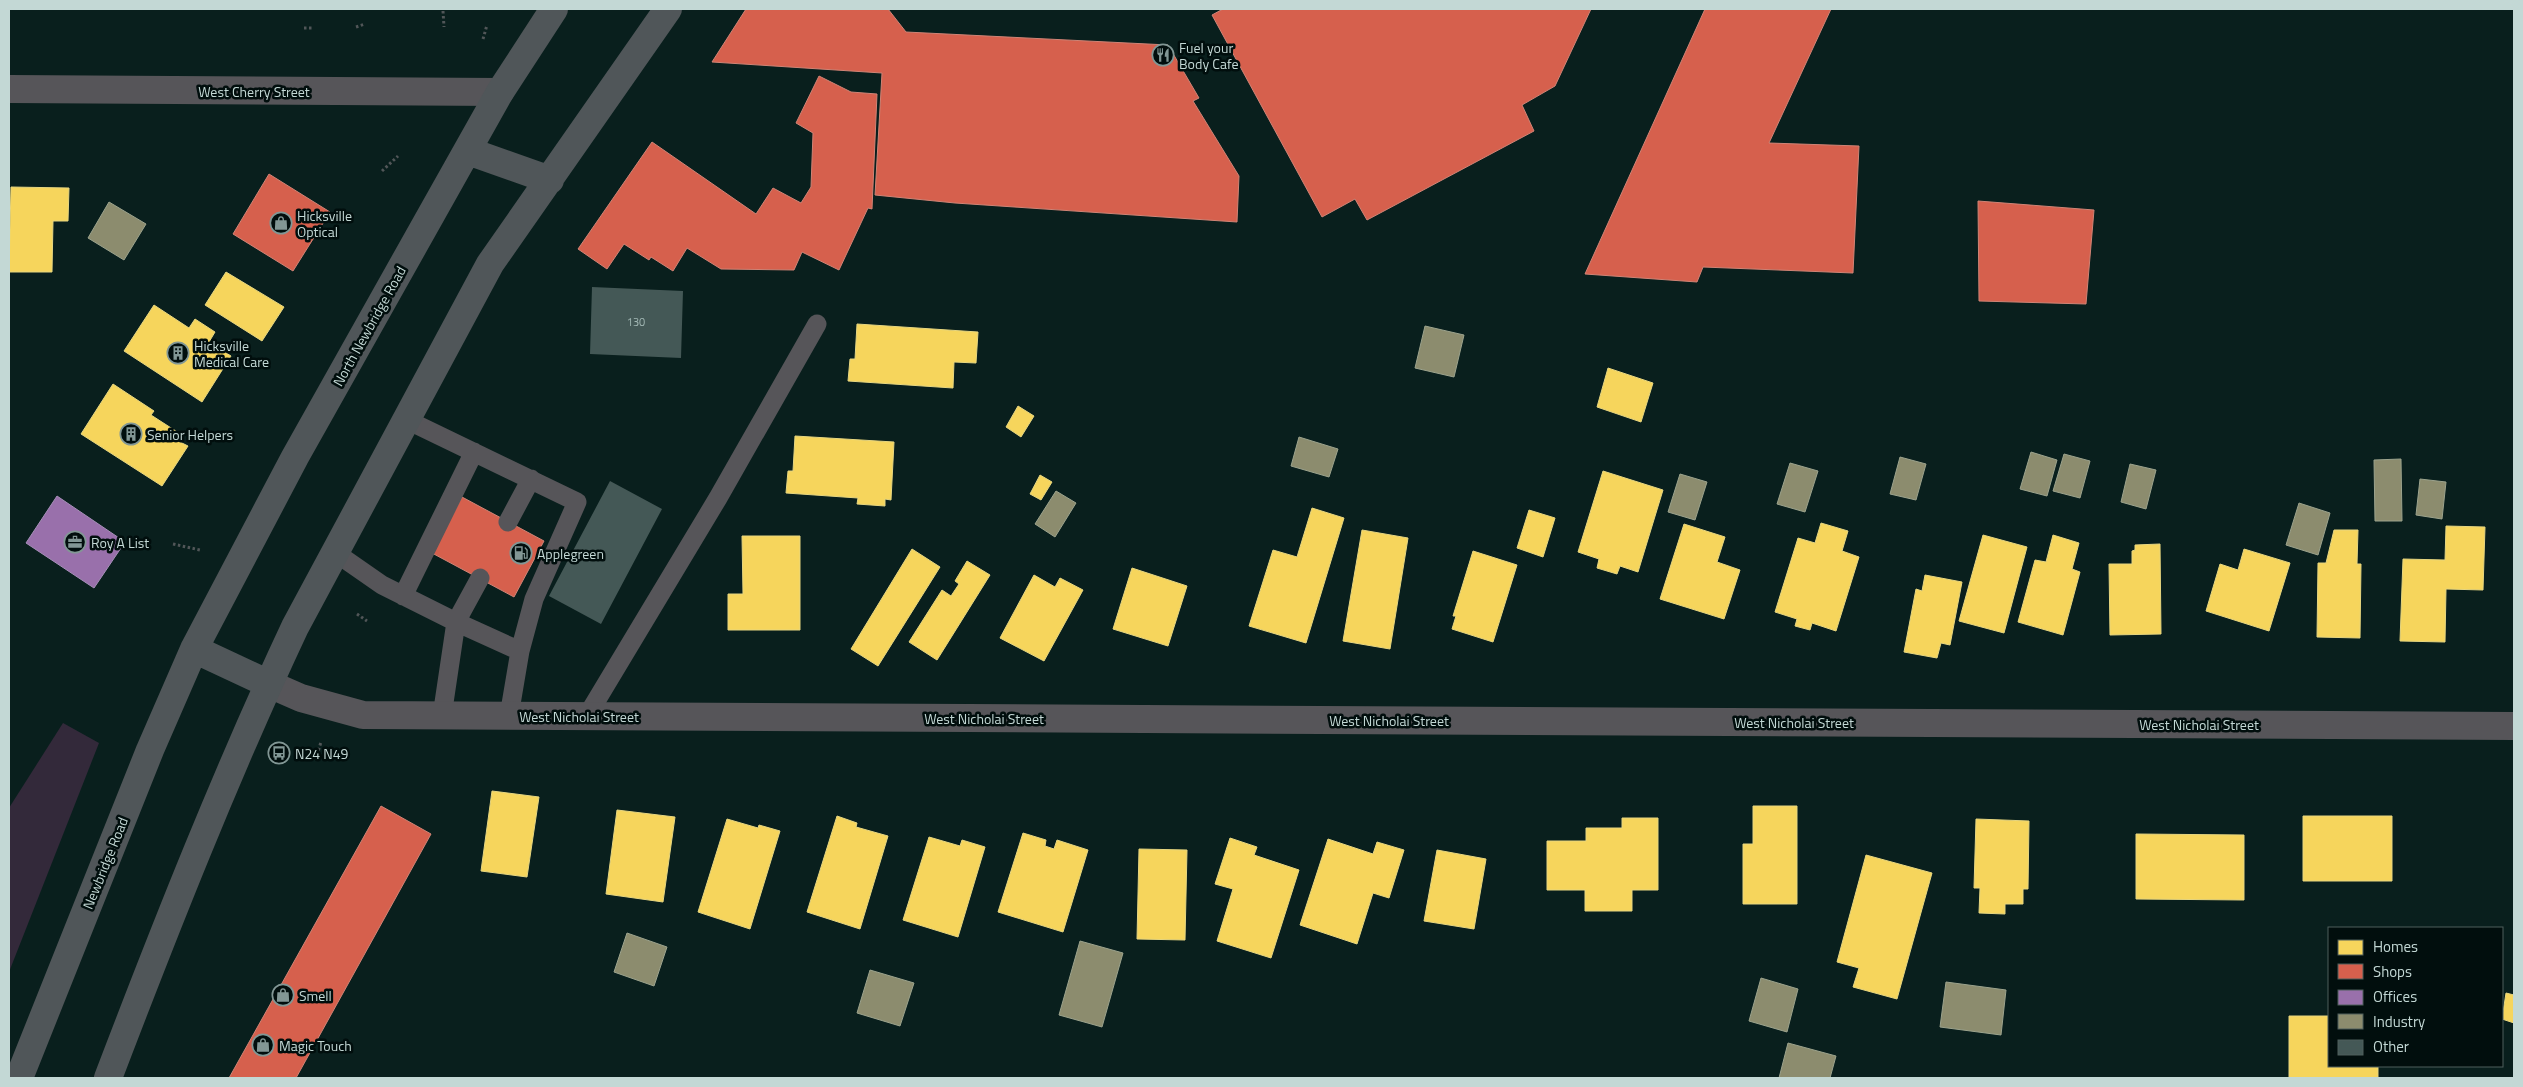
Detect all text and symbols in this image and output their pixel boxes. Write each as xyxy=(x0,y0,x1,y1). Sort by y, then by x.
place label: Fuel your Body Cafe xyxy=(1179,37,1238,74)
restaurant icon: Fuel your Body Cafe xyxy=(1151,43,1175,67)
street label: West Cherry Street xyxy=(198,81,310,102)
place label: Hicksville Optical xyxy=(297,205,352,242)
shop icon: Hicksville Optical xyxy=(269,211,293,235)
street label: North Newbridge Road xyxy=(327,262,411,390)
house number: 130 xyxy=(627,314,645,330)
place label: Hicksville Medical Care xyxy=(194,335,269,372)
building icon: Hicksville Medical Care xyxy=(166,341,190,365)
building icon: Senior Helpers xyxy=(119,422,143,446)
place label: Senior Helpers xyxy=(147,424,233,445)
office icon: Roy A List xyxy=(63,530,87,554)
place label: Roy A List xyxy=(91,532,149,553)
fuel station icon: Applegreen xyxy=(509,541,533,565)
place label: Applegreen xyxy=(537,543,604,564)
street label: West Nicholai Street xyxy=(519,706,639,727)
street label: West Nicholai Street xyxy=(924,708,1044,729)
street label: West Nicholai Street xyxy=(1329,710,1449,731)
street label: West Nicholai Street xyxy=(1734,712,1854,733)
street label: West Nicholai Street xyxy=(2139,714,2259,735)
bus stop icon: N24 N49 xyxy=(267,741,291,765)
place label: N24 N49 xyxy=(295,743,349,764)
street label: Newbridge Road xyxy=(77,814,133,912)
legend xyxy=(2328,927,2503,1067)
text: Homes xyxy=(2373,935,2418,958)
text: Shops xyxy=(2373,960,2412,983)
shop icon: Smell xyxy=(271,983,295,1007)
place label: Smell xyxy=(299,985,332,1006)
text: Offices xyxy=(2373,985,2417,1008)
text: Industry xyxy=(2373,1010,2425,1033)
shop icon: Magic Touch xyxy=(251,1033,275,1057)
place label: Magic Touch xyxy=(279,1035,352,1056)
text: Other xyxy=(2373,1035,2409,1058)

